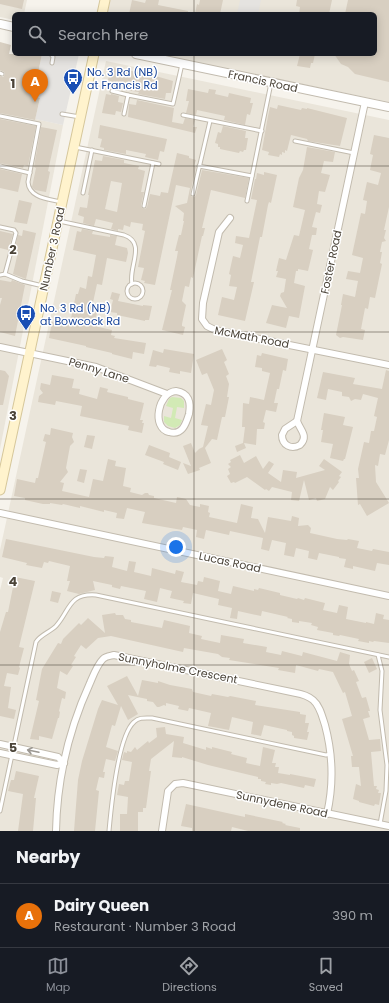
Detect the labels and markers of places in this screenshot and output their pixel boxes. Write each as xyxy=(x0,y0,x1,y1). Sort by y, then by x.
place label: No. 3 Rd (NB) at Francis Rd xyxy=(87,64,158,93)
bus stop icon: No. 3 Rd (NB) at Francis Rd xyxy=(62,67,84,95)
pin: A xyxy=(22,69,48,102)
place label: No. 3 Rd (NB) at Bowcock Rd xyxy=(40,300,120,329)
bus stop icon: No. 3 Rd (NB) at Bowcock Rd xyxy=(15,303,37,331)

